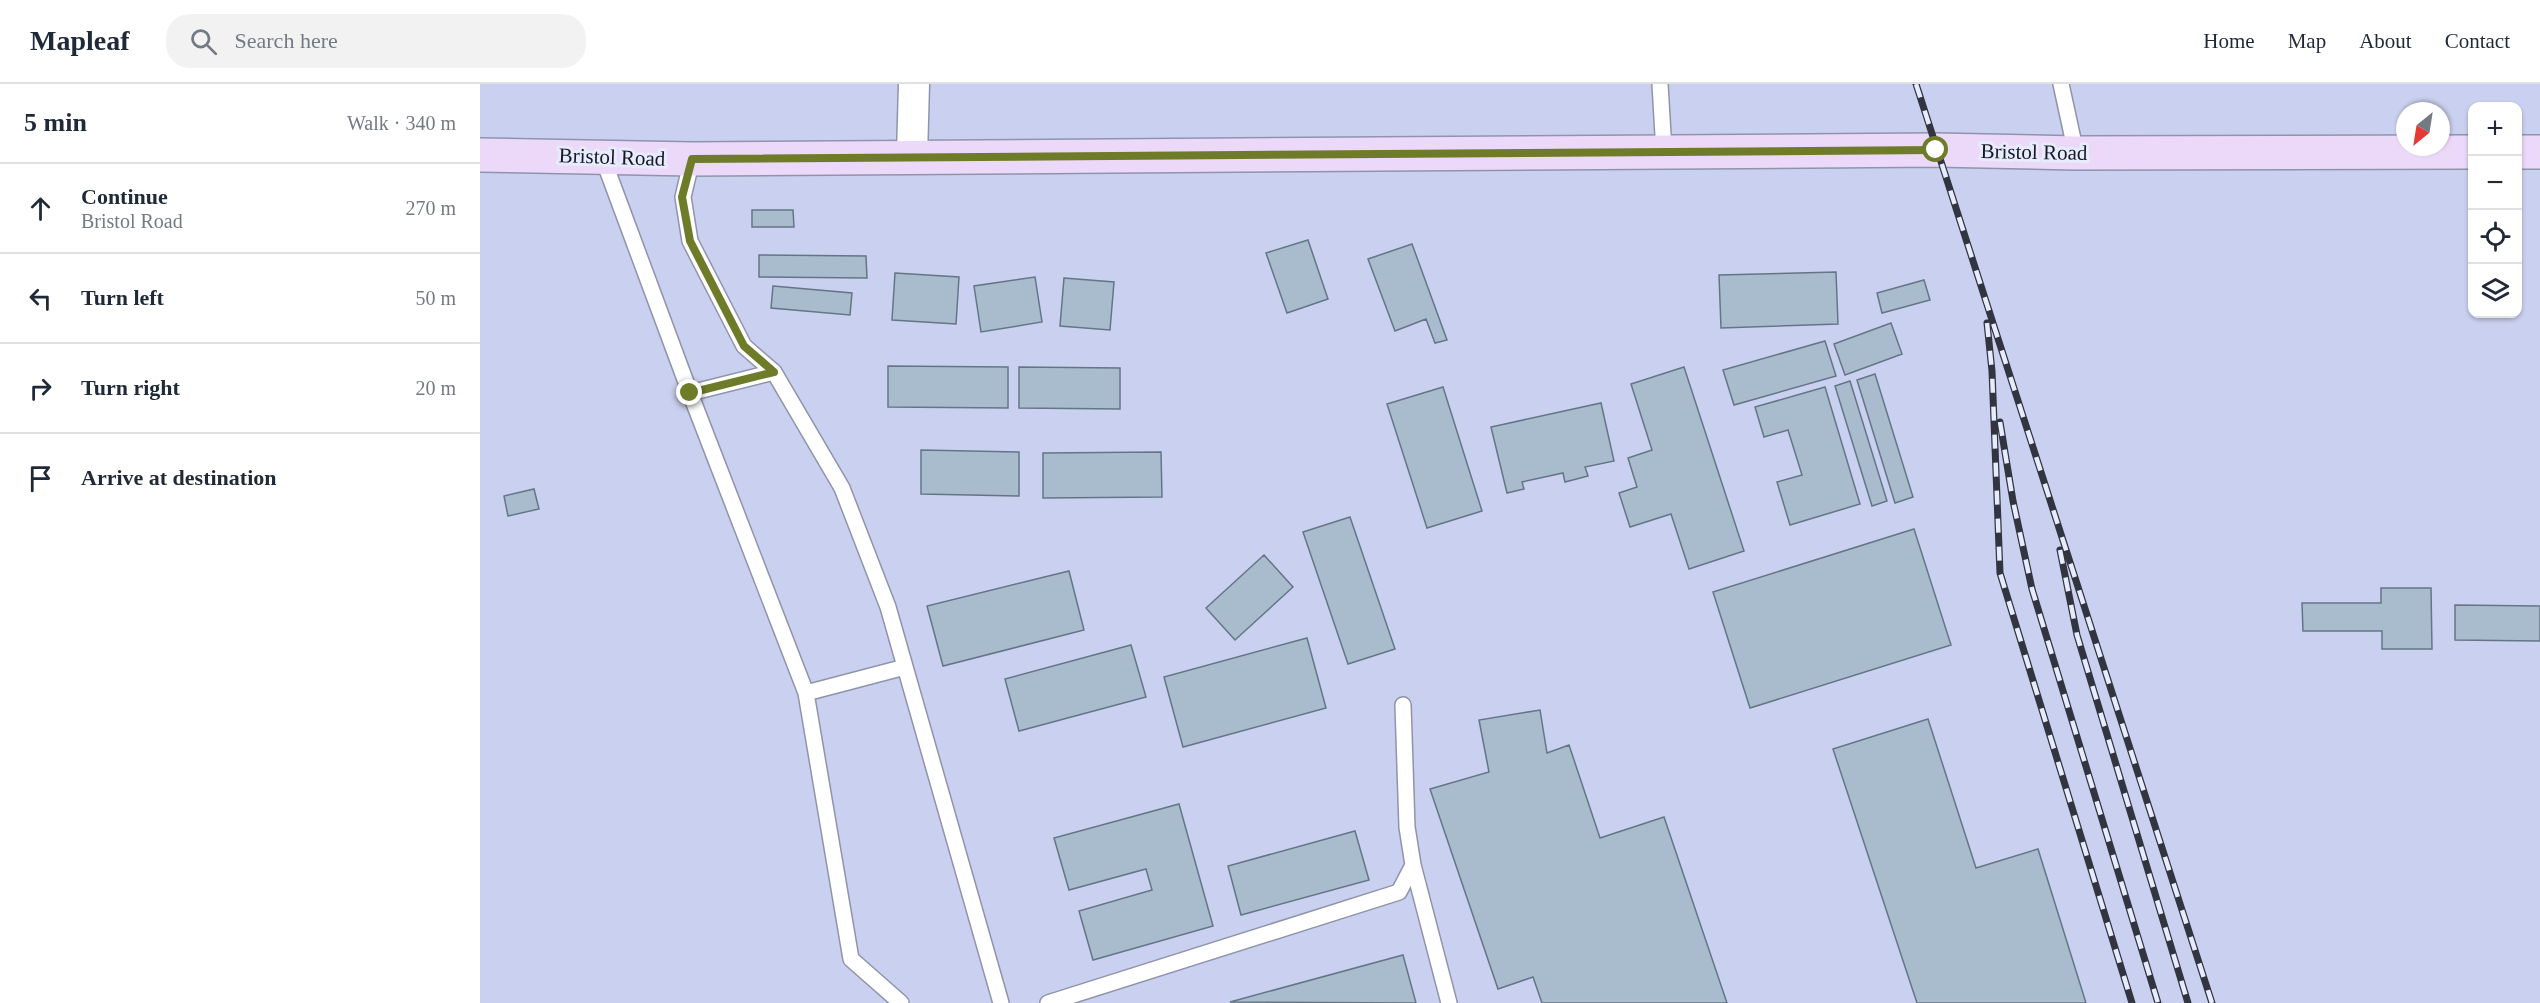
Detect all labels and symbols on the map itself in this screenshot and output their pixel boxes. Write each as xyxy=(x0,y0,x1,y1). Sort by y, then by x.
north arrow xyxy=(2396,102,2450,156)
route start xyxy=(1922,136,1948,162)
street label: Bristol Road xyxy=(1980,139,2088,165)
street label: Bristol Road xyxy=(558,143,666,171)
route end xyxy=(676,379,702,405)

